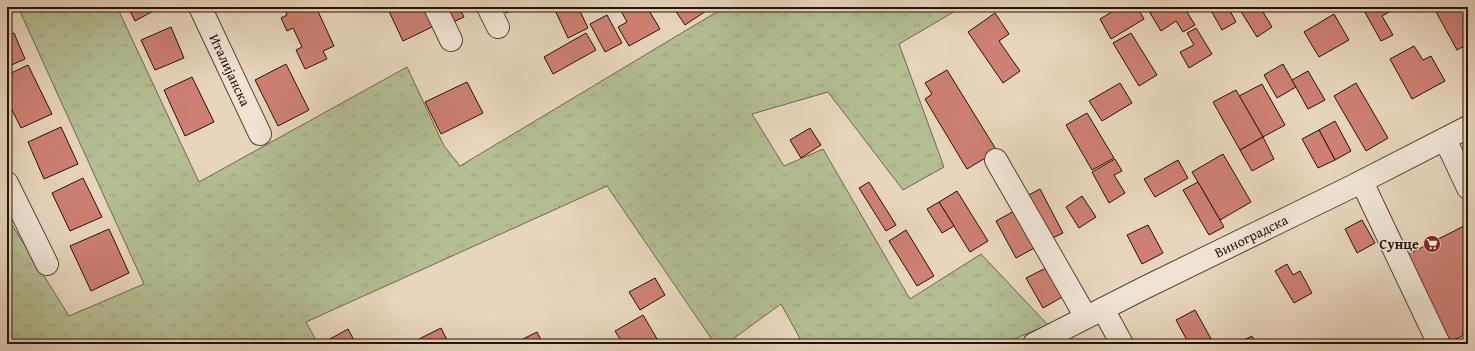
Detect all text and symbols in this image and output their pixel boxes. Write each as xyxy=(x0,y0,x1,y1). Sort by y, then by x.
street label: Италијанска xyxy=(205,31,256,110)
street label: Виноградска xyxy=(1211,209,1291,262)
place label: Сунце xyxy=(1379,234,1419,254)
supermarket icon: Сунце xyxy=(1422,234,1442,254)

